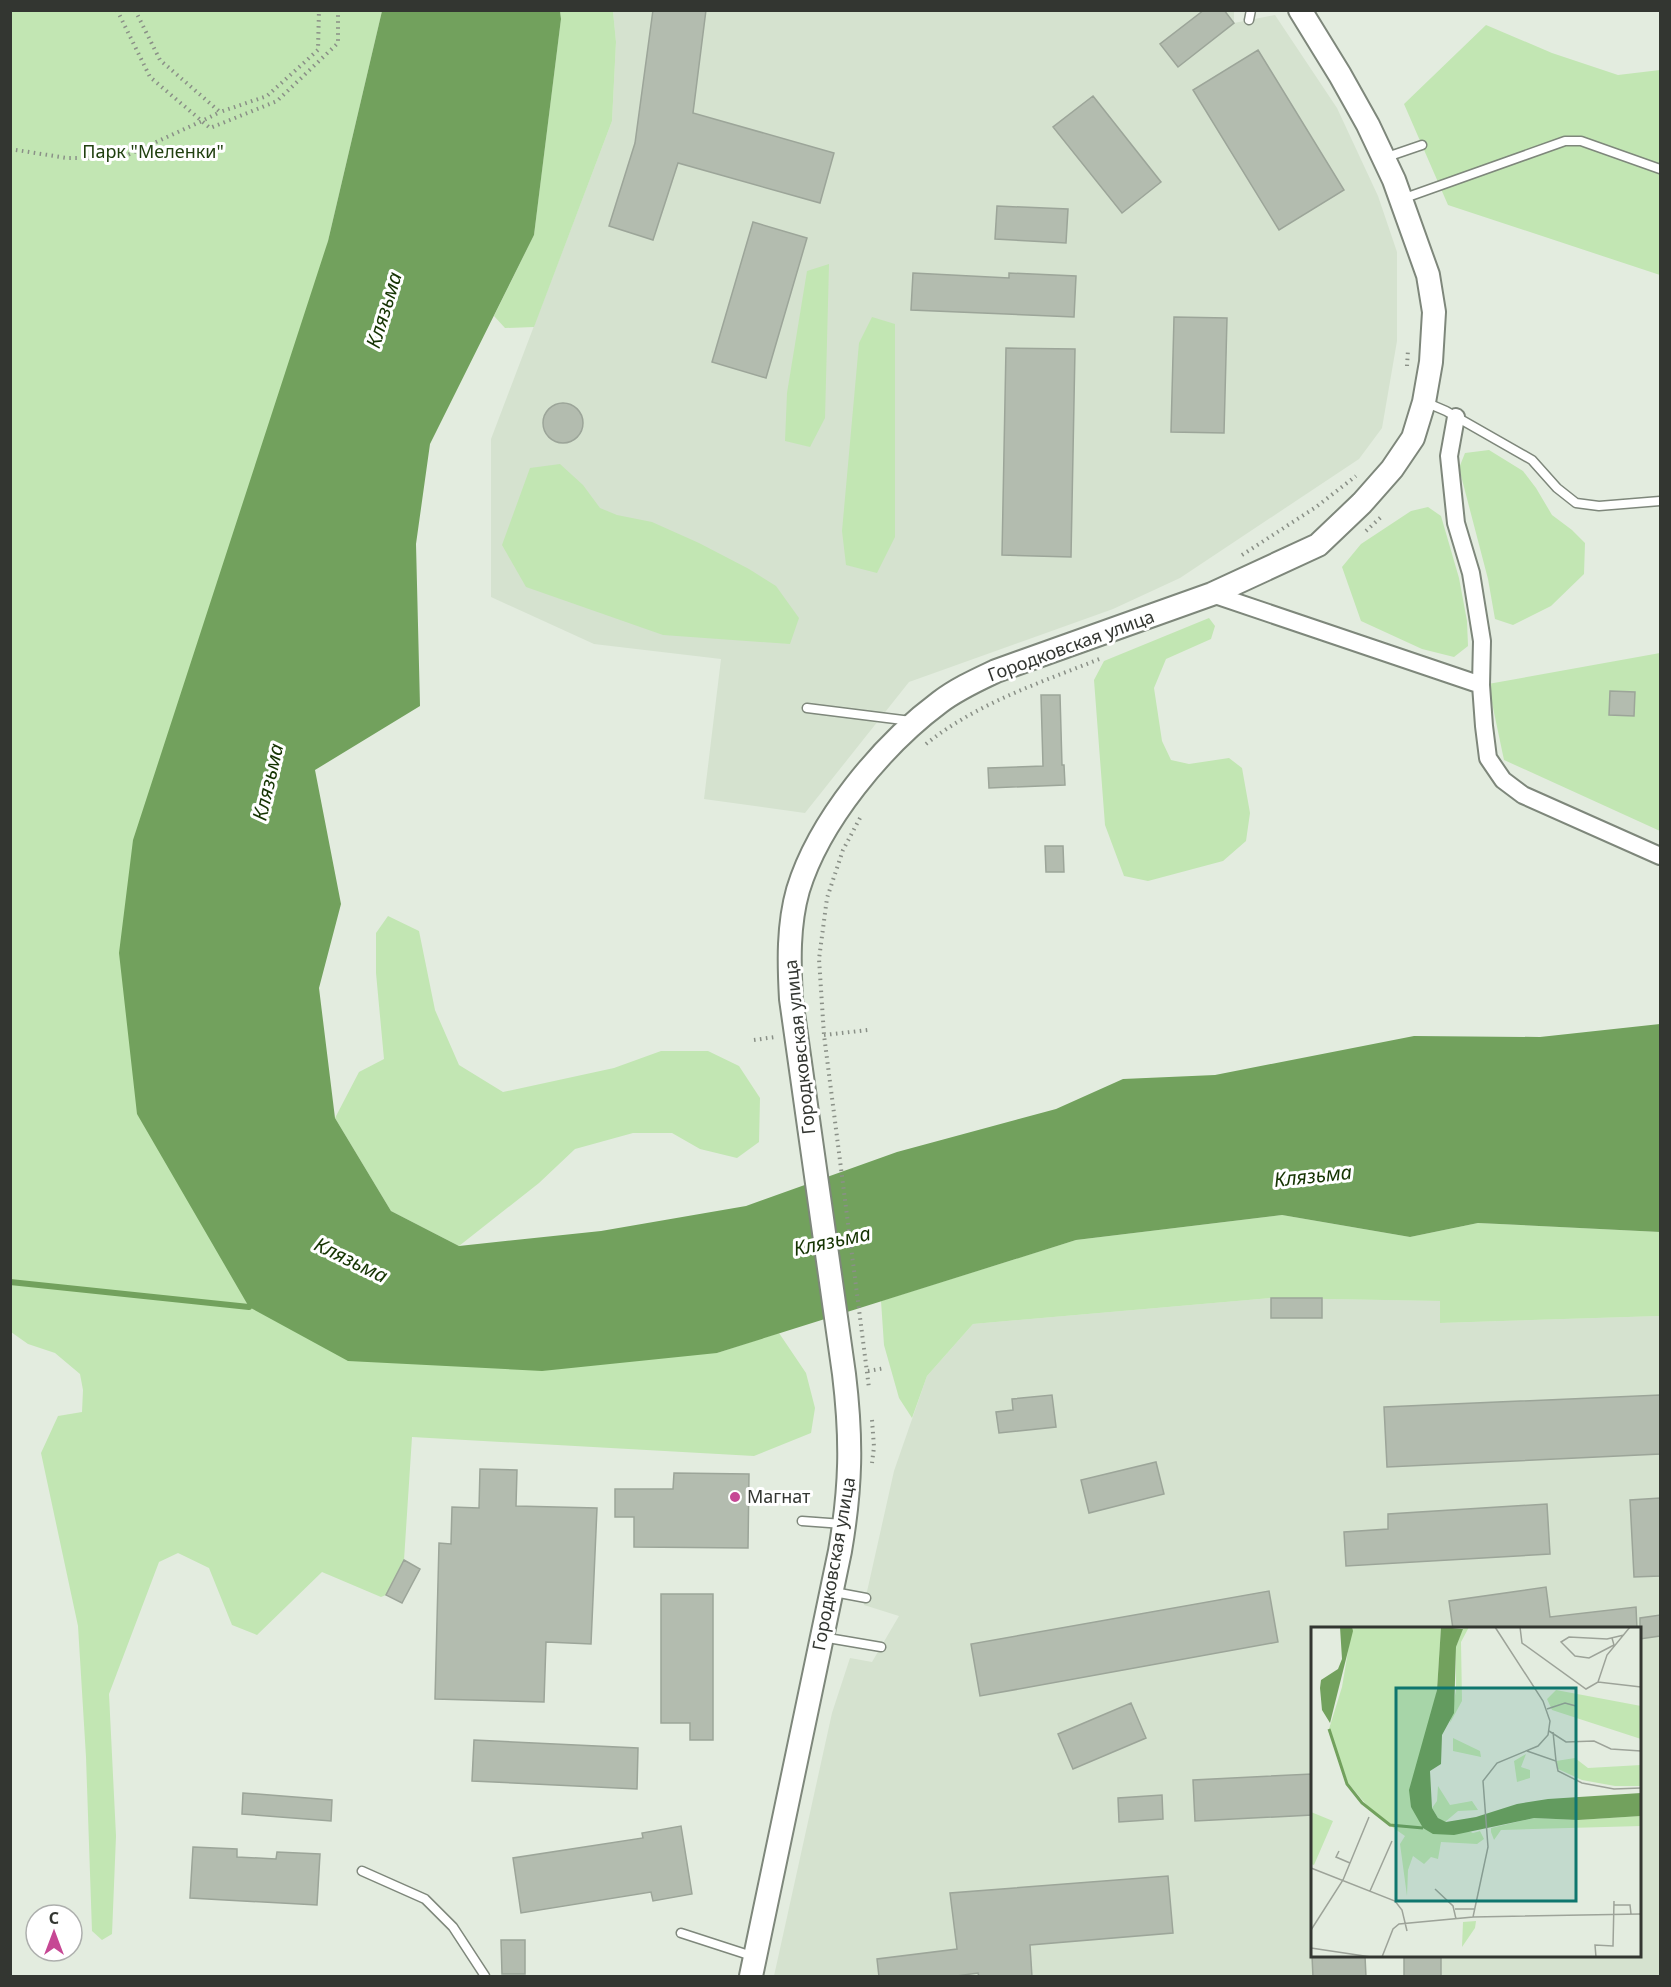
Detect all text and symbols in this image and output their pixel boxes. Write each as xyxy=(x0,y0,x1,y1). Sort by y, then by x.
park label: Парк "Меленки" xyxy=(82,139,224,163)
water label: Клязьма xyxy=(359,269,408,351)
street label: Городковская улица xyxy=(984,604,1157,686)
water label: Клязьма xyxy=(246,741,289,823)
street label: Городковская улица xyxy=(778,958,820,1136)
water label: Клязьма xyxy=(1273,1158,1353,1193)
water label: Клязьма xyxy=(791,1219,873,1262)
water label: Клязьма xyxy=(310,1230,392,1289)
street label: Городковская улица xyxy=(806,1475,860,1652)
place label: Магнат xyxy=(747,1484,811,1508)
marker: Магнат xyxy=(728,1490,742,1504)
inset map xyxy=(1311,1627,1641,1957)
north arrow xyxy=(24,1903,84,1963)
text: С xyxy=(49,1907,59,1929)

